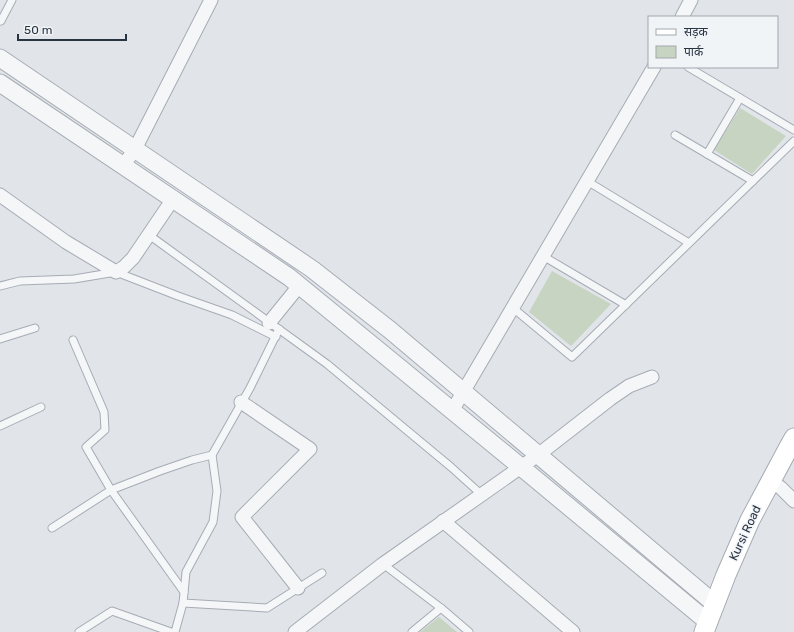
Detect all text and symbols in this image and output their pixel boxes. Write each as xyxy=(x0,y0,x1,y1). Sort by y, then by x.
scale bar xyxy=(18,16,126,42)
legend xyxy=(648,16,778,68)
text: 50 m xyxy=(24,23,52,37)
text: सड़क xyxy=(684,25,709,39)
text: पार्क xyxy=(684,45,704,59)
street label: Kursi Road xyxy=(726,503,764,563)

